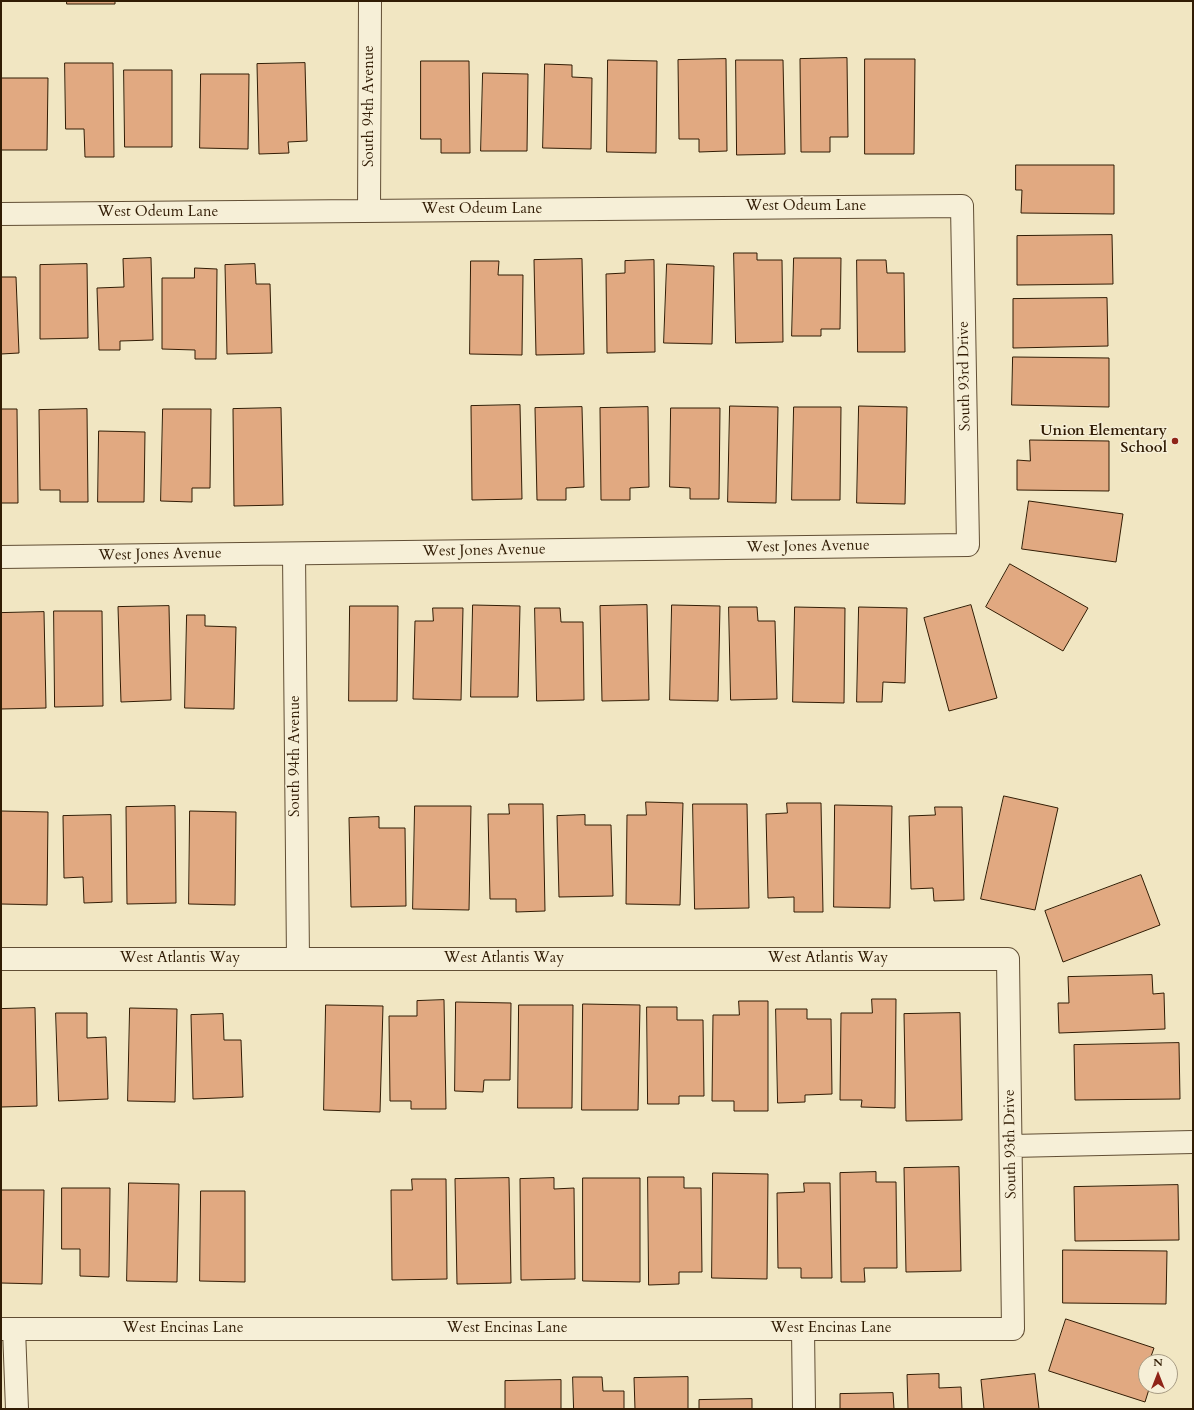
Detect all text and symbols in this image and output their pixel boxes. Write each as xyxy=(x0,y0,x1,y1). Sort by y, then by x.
street label: South 94th Avenue xyxy=(361,45,379,167)
street label: West Odeum Lane xyxy=(746,198,866,216)
street label: West Odeum Lane xyxy=(422,201,542,219)
street label: West Odeum Lane xyxy=(98,204,218,222)
street label: South 93rd Drive xyxy=(955,321,975,431)
place label: Union Elementary School xyxy=(1040,423,1167,458)
marker: Union Elementary School xyxy=(1170,436,1180,446)
street label: West Jones Avenue xyxy=(746,537,870,557)
street label: West Jones Avenue xyxy=(422,541,546,561)
street label: West Jones Avenue xyxy=(98,545,222,565)
street label: South 94th Avenue xyxy=(287,695,305,817)
street label: West Atlantis Way xyxy=(120,950,240,968)
street label: West Atlantis Way xyxy=(444,950,564,968)
street label: West Atlantis Way xyxy=(768,950,888,968)
street label: South 93th Drive xyxy=(1001,1089,1021,1199)
street label: West Encinas Lane xyxy=(123,1320,243,1338)
street label: West Encinas Lane xyxy=(447,1320,567,1338)
street label: West Encinas Lane xyxy=(771,1320,891,1338)
north arrow xyxy=(1138,1354,1178,1394)
text: N xyxy=(1153,1355,1163,1370)

